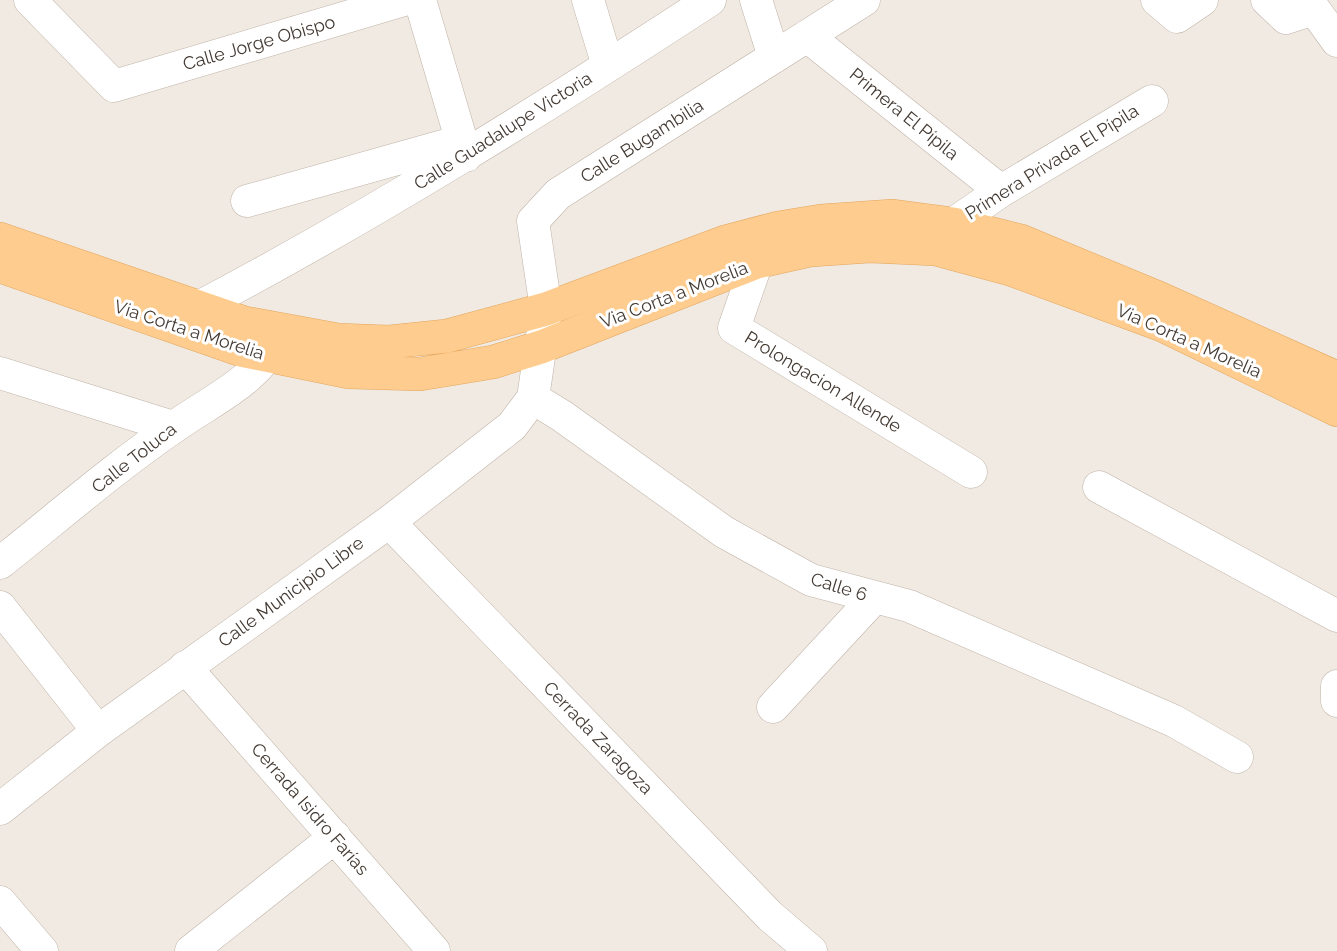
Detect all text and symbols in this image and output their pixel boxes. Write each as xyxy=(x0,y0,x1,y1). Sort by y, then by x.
street label: Calle Jorge Obispo xyxy=(180,11,338,74)
street label: Primera El Pípila xyxy=(846,63,963,164)
street label: Calle Guadalupe Victoria xyxy=(410,67,595,194)
street label: Calle Bugambilia xyxy=(576,94,707,187)
street label: Primera Privada El Pípila xyxy=(961,100,1142,224)
street label: Via Corta a Morelia xyxy=(597,257,751,332)
street label: Via Corta a Morelia xyxy=(112,295,267,364)
street label: Via Corta a Morelia xyxy=(1114,299,1265,382)
street label: Prolongacion Allende xyxy=(741,327,906,437)
street label: Calle Toluca xyxy=(87,418,180,497)
street label: Calle Municipio Libre xyxy=(214,532,368,651)
street label: Calle 6 xyxy=(808,568,870,605)
street label: Cerrada Zaragoza xyxy=(539,677,657,798)
street label: Cerrada Isidro Farías xyxy=(247,738,374,879)

